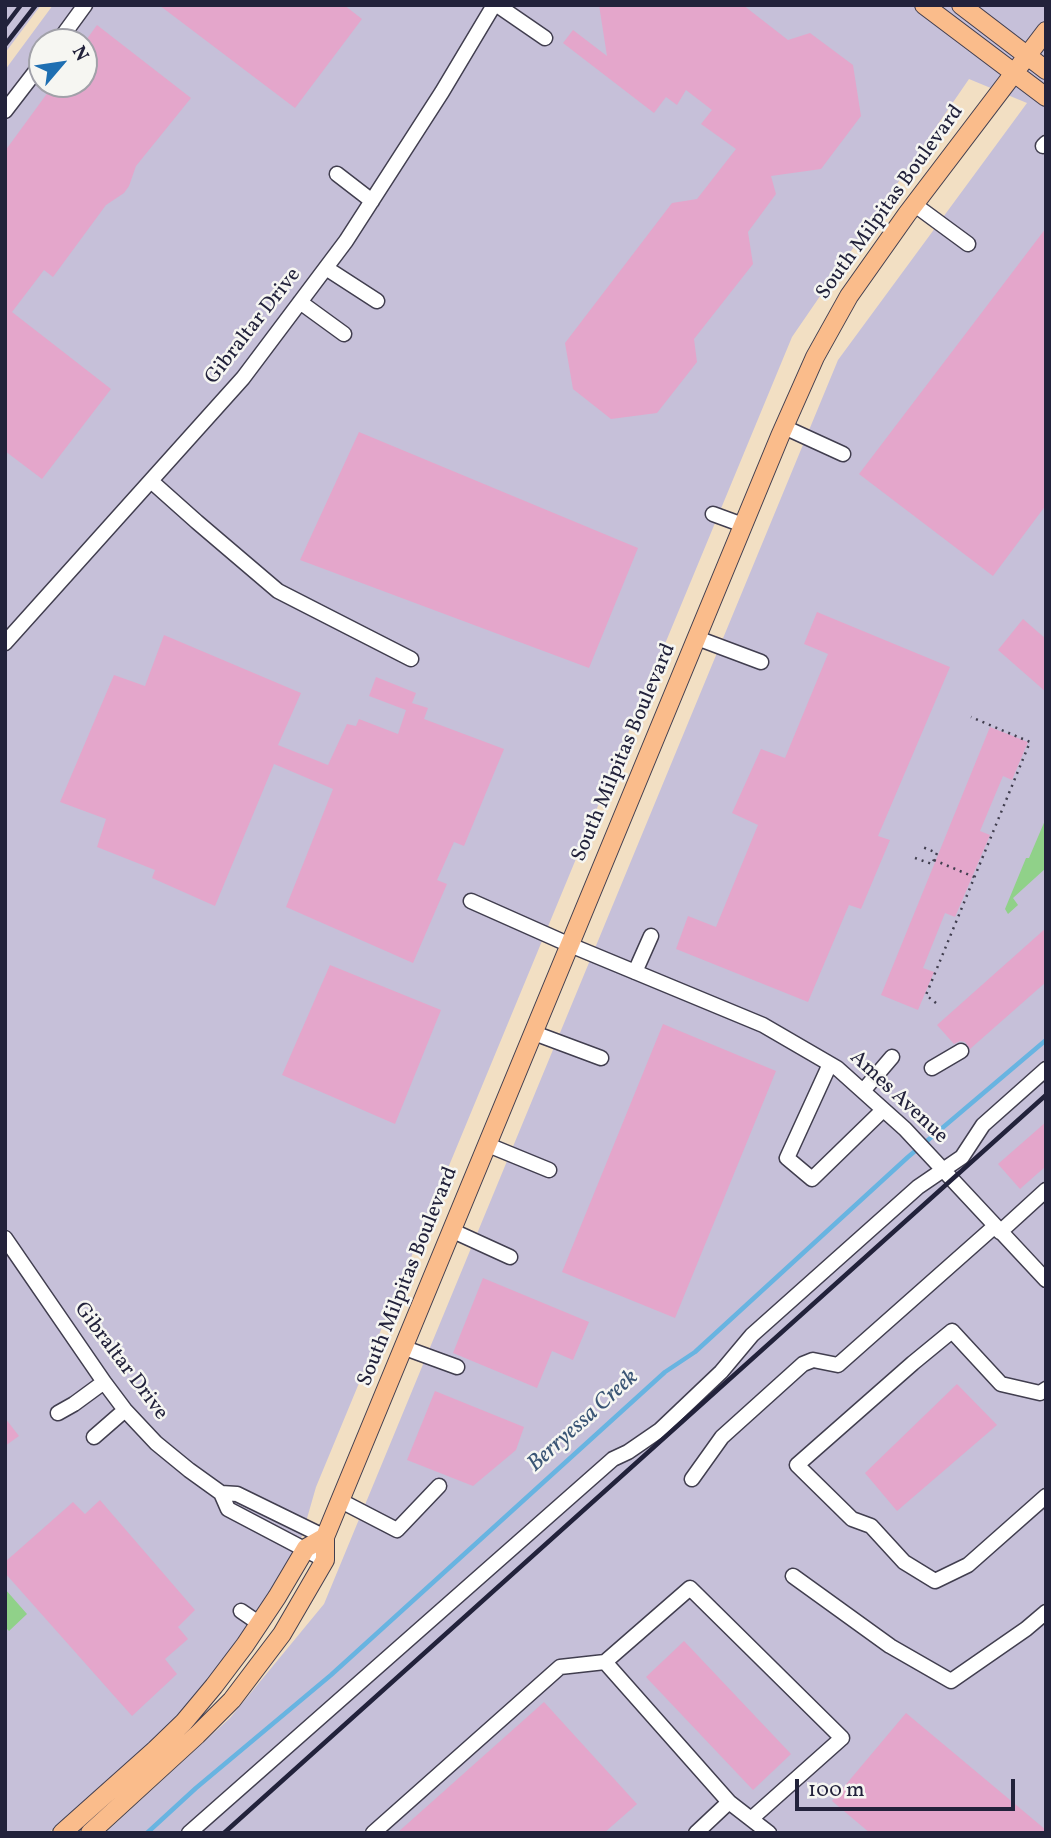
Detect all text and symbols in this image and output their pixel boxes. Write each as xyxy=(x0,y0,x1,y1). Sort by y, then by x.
north arrow xyxy=(28,28,98,98)
text: N xyxy=(65,41,94,66)
street label: South Milpitas Boulevard xyxy=(812,101,970,305)
street label: Gibraltar Drive xyxy=(201,264,307,390)
street label: South Milpitas Boulevard xyxy=(568,640,682,866)
street label: Ames Avenue xyxy=(844,1046,952,1150)
street label: South Milpitas Boulevard xyxy=(353,1164,465,1390)
street label: Gibraltar Drive xyxy=(68,1298,172,1426)
water label: Berryessa Creek xyxy=(523,1365,645,1479)
scale bar xyxy=(799,1764,1020,1808)
text: 100 m xyxy=(808,1776,865,1805)

